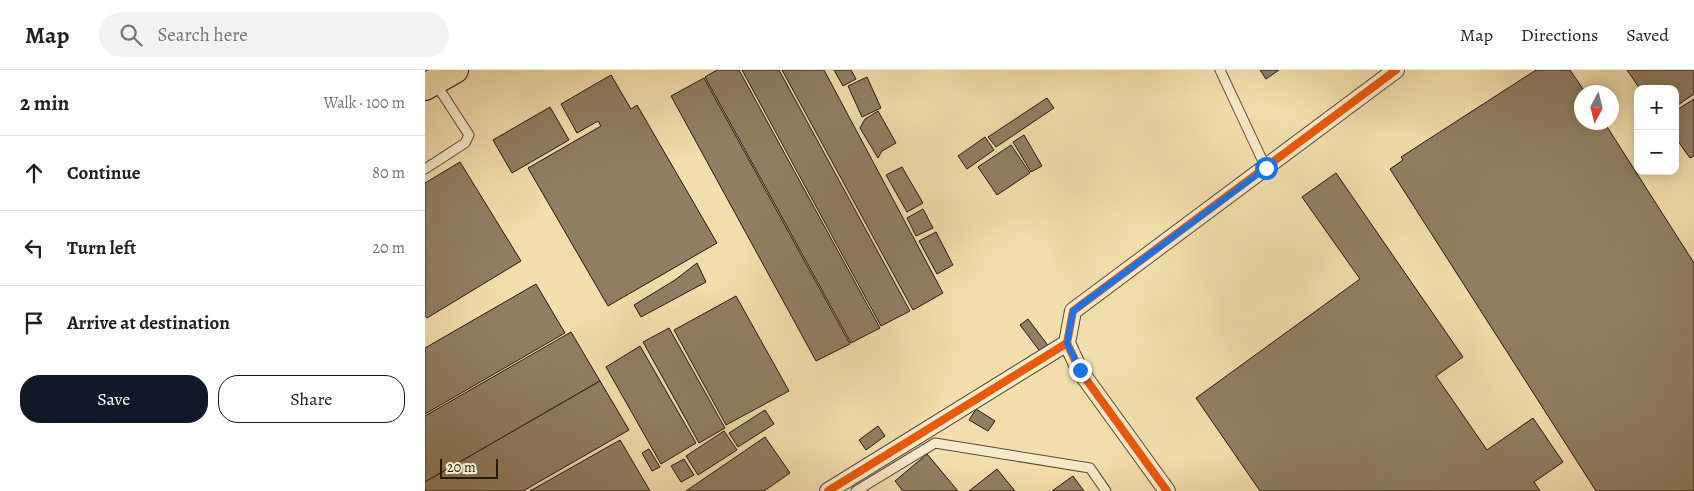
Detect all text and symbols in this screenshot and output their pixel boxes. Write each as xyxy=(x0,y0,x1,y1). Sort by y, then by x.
search box xyxy=(99,12,449,57)
text: Map xyxy=(25,19,69,51)
icon: search xyxy=(117,21,145,49)
text: Search here xyxy=(157,22,248,48)
text: Map xyxy=(1460,23,1493,47)
text: Directions xyxy=(1521,23,1598,47)
text: Saved xyxy=(1626,23,1669,47)
north arrow xyxy=(1574,85,1619,130)
map controls xyxy=(1634,85,1679,175)
button: + xyxy=(1634,85,1679,130)
text: 2 min xyxy=(20,89,69,117)
text: Walk · 100 m xyxy=(324,92,405,114)
button: − xyxy=(1634,130,1679,175)
route start xyxy=(1255,157,1278,180)
icon: ahead xyxy=(20,159,48,187)
text: Continue xyxy=(67,160,141,186)
text: 80 m xyxy=(372,162,405,184)
icon: left xyxy=(20,234,48,262)
text: Turn left xyxy=(67,235,136,261)
text: 20 m xyxy=(372,237,405,259)
icon: arrive xyxy=(20,309,48,337)
text: Arrive at destination xyxy=(67,310,230,336)
route end xyxy=(1069,359,1092,382)
button: Save xyxy=(20,375,208,423)
button: Share xyxy=(218,375,405,423)
scale bar xyxy=(440,456,497,479)
text: 20 m xyxy=(447,458,476,477)

